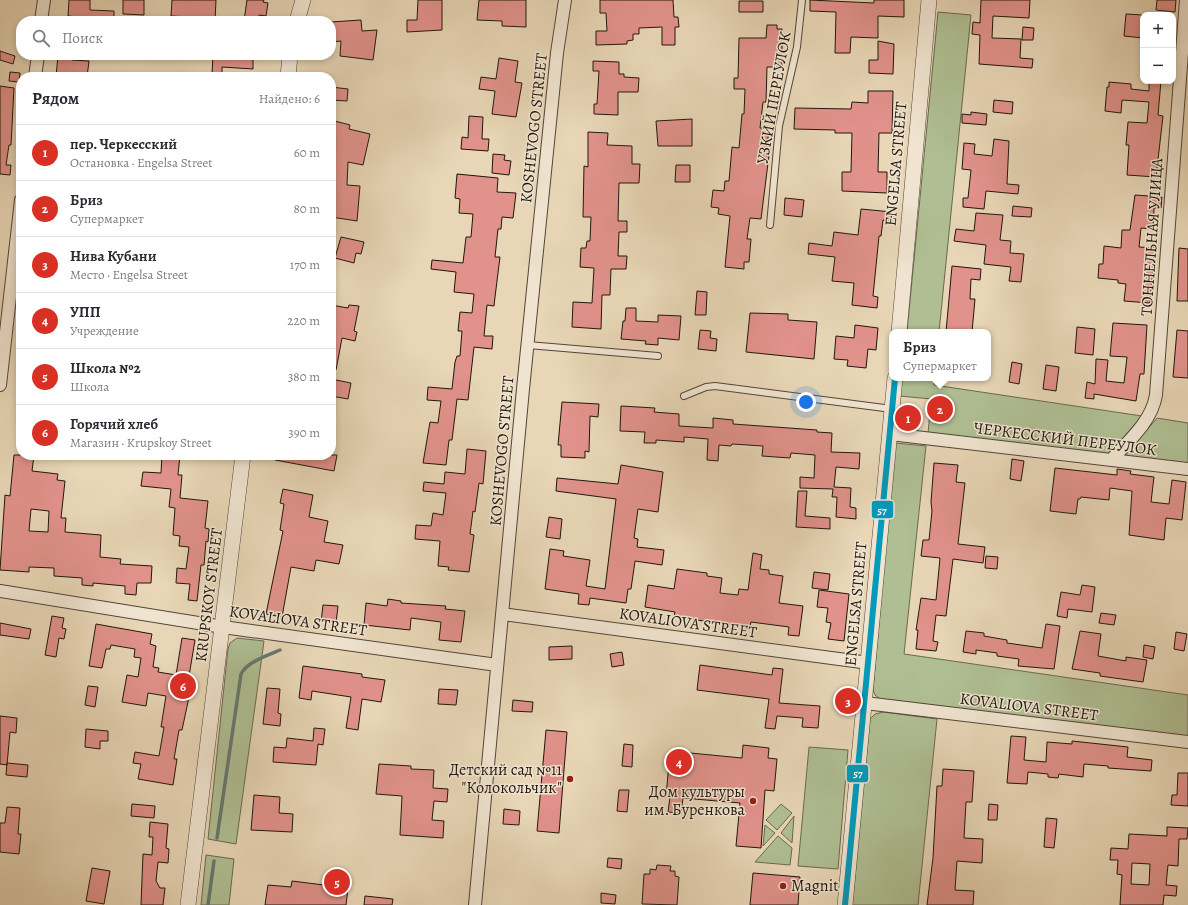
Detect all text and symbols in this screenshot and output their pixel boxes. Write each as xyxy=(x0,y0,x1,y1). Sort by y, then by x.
map controls xyxy=(1140,12,1176,84)
button: + xyxy=(1140,12,1176,48)
search box xyxy=(16,16,336,60)
icon: search xyxy=(30,27,52,49)
text: Поиск xyxy=(62,28,103,48)
street label: УЗКИЙ ПЕРЕУЛОК xyxy=(751,29,797,166)
button: − xyxy=(1140,48,1176,84)
street label: KOSHEVOGO STREET xyxy=(515,52,553,204)
text: Рядом xyxy=(32,87,79,110)
text: Найдено: 6 xyxy=(259,90,320,107)
street label: ENGELSA STREET xyxy=(880,101,912,227)
text: пер. Черкесский xyxy=(70,134,177,154)
text: 1 xyxy=(43,144,47,161)
text: 60 m xyxy=(294,144,320,161)
text: Остановка · Engelsa Street xyxy=(70,154,213,171)
street label: ТОННЕЛЬНАЯ УЛИЦА xyxy=(1136,157,1169,317)
text: Бриз xyxy=(70,190,103,210)
text: 2 xyxy=(42,200,48,217)
text: 80 m xyxy=(293,200,320,217)
text: Супермаркет xyxy=(70,210,144,227)
text: Нива Кубани xyxy=(70,246,157,266)
text: 3 xyxy=(42,256,48,273)
text: 170 m xyxy=(290,256,320,273)
text: Место · Engelsa Street xyxy=(70,266,188,283)
text: УПП xyxy=(70,302,101,322)
text: 4 xyxy=(42,312,48,329)
text: 220 m xyxy=(287,312,320,329)
text: Учреждение xyxy=(70,322,139,339)
popup xyxy=(889,329,991,381)
text: Бриз xyxy=(903,337,936,357)
text: Супермаркет xyxy=(903,357,977,374)
text: Школа №2 xyxy=(70,358,141,378)
text: 5 xyxy=(42,368,48,385)
text: 380 m xyxy=(288,368,320,385)
street label: KOSHEVOGO STREET xyxy=(484,375,520,527)
text: Школа xyxy=(70,378,109,395)
your location xyxy=(796,392,816,412)
pin: 2 xyxy=(927,394,953,424)
pin: 1 xyxy=(895,403,921,433)
text: Горячий хлеб xyxy=(70,414,158,434)
street label: ЧЕРКЕССКИЙ ПЕРЕУЛОК xyxy=(972,417,1158,461)
text: 6 xyxy=(42,424,48,441)
text: 390 m xyxy=(288,424,320,441)
text: Магазин · Krupskoy Street xyxy=(70,434,212,451)
line badge: 57 xyxy=(871,500,894,519)
text: 57 xyxy=(877,503,887,518)
street label: KRUPSKOY STREET xyxy=(190,527,228,663)
street label: ENGELSA STREET xyxy=(840,541,872,667)
street label: KOVALIOVA STREET xyxy=(228,600,369,642)
street label: KOVALIOVA STREET xyxy=(618,602,759,644)
pin: 6 xyxy=(170,671,196,701)
pin: 3 xyxy=(835,686,861,716)
street label: KOVALIOVA STREET xyxy=(959,688,1100,726)
pin: 4 xyxy=(666,747,692,777)
place label: Детский сад №11 "Колокольчик" xyxy=(449,759,563,799)
line badge: 57 xyxy=(846,764,869,783)
text: 57 xyxy=(853,766,863,781)
marker: Детский сад №11 "Колокольчик" xyxy=(565,774,575,784)
place label: Дом культуры им. Буренкова xyxy=(644,781,746,821)
marker: Дом культуры им. Буренкова xyxy=(748,796,758,806)
pin: 5 xyxy=(324,867,350,897)
place label: Magnit xyxy=(791,875,838,897)
marker: Magnit xyxy=(778,881,788,891)

